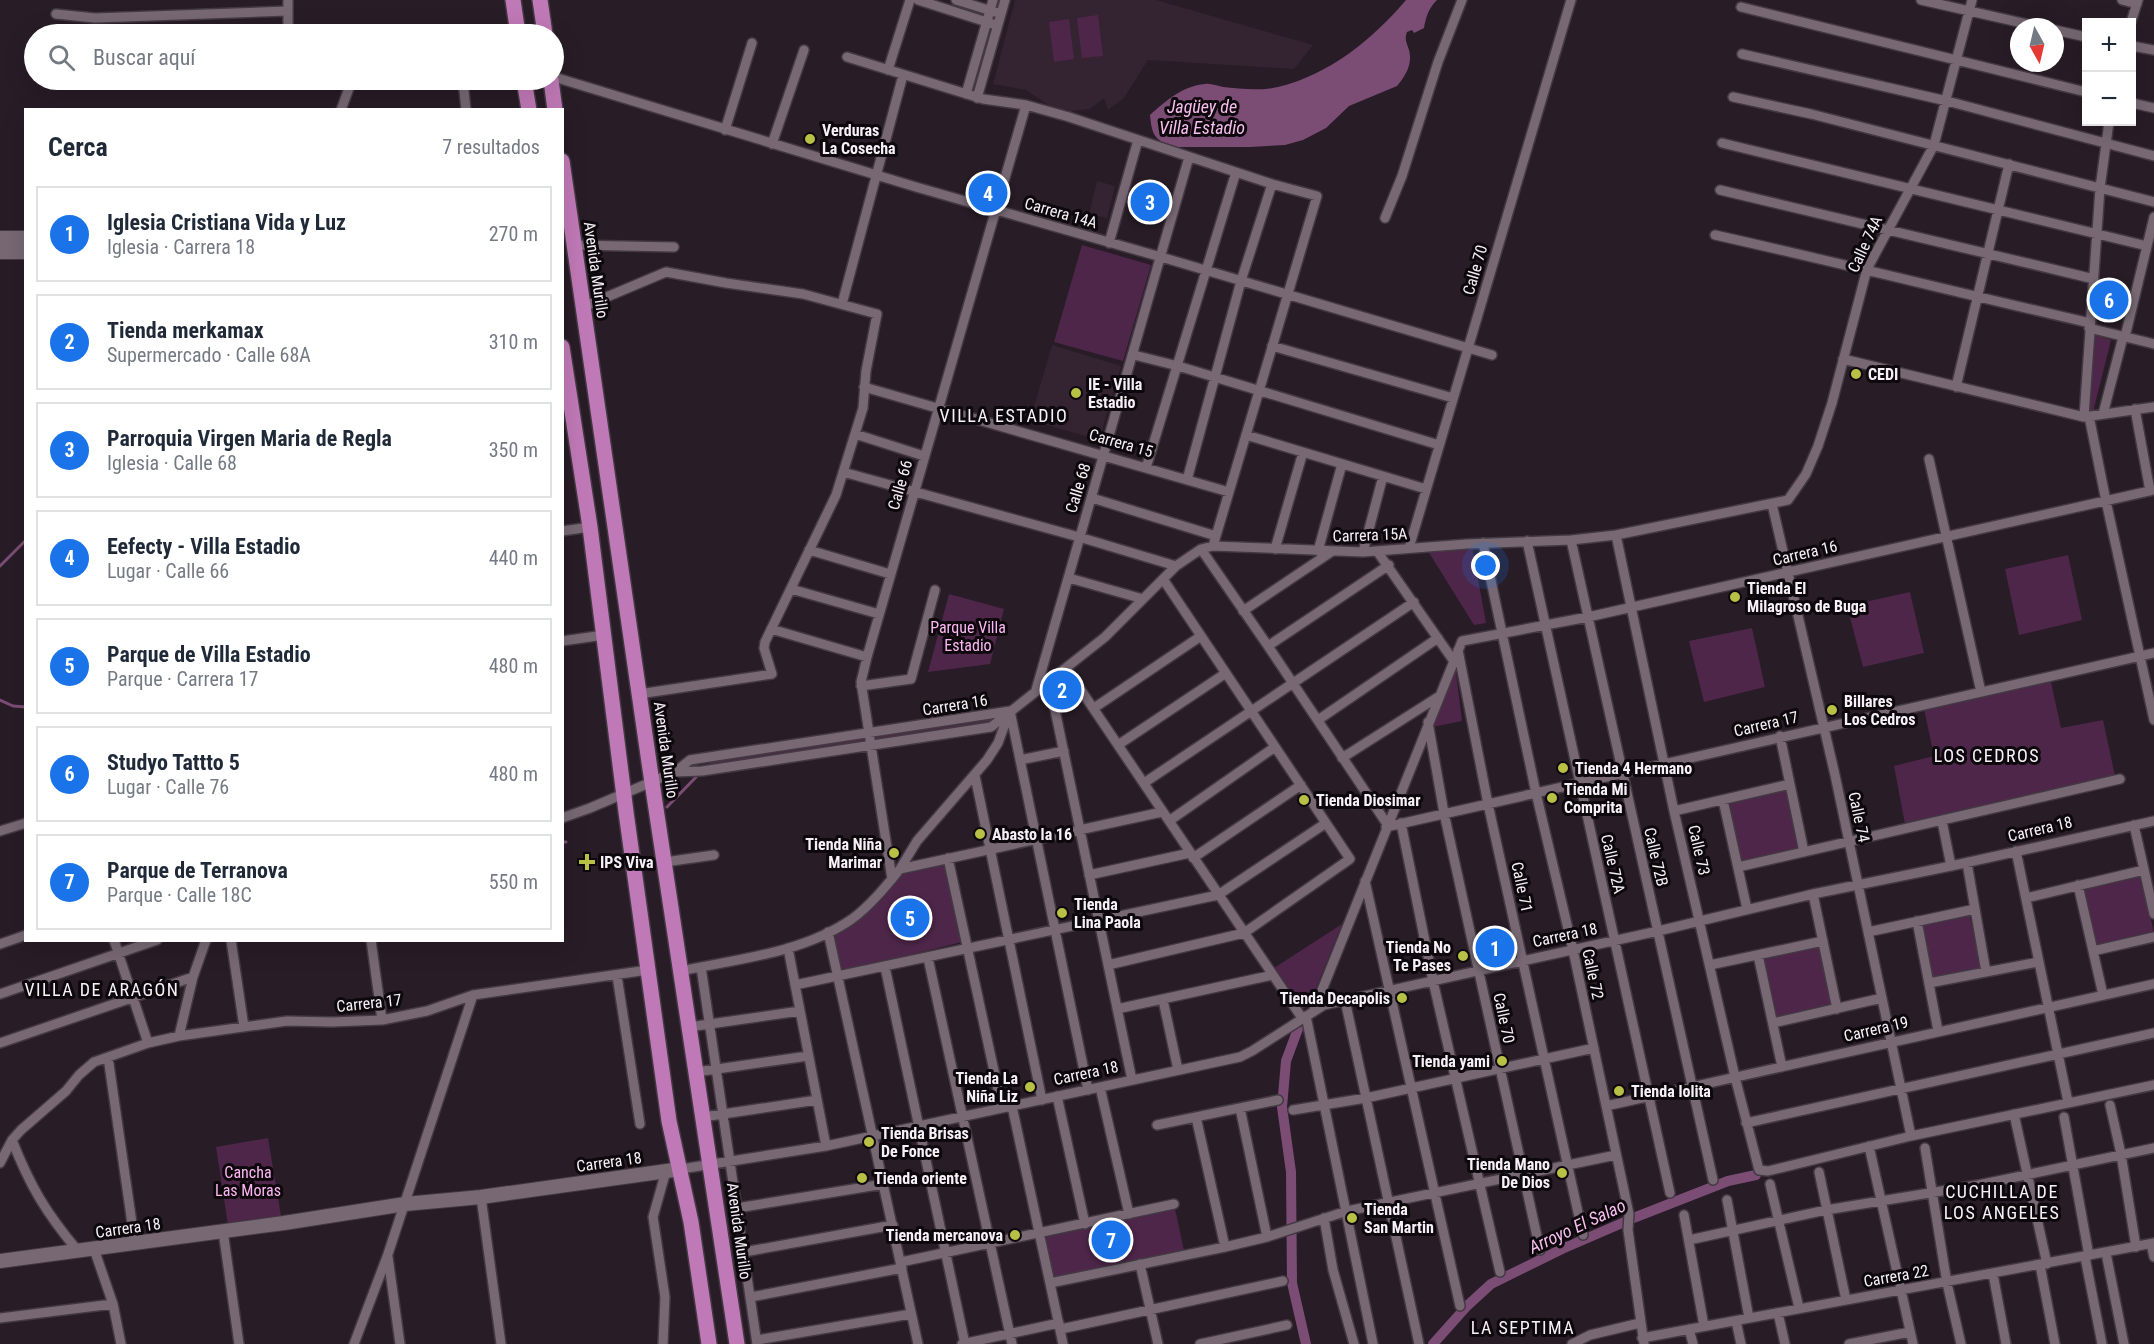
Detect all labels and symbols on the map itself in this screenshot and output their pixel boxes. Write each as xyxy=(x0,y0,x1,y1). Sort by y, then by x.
north arrow xyxy=(2010,18,2064,72)
water label: Jagüey de Villa Estadio xyxy=(1159,96,1245,138)
place label: Verduras La Cosecha xyxy=(822,121,896,158)
marker: Verduras La Cosecha xyxy=(803,132,817,146)
pin: 4 xyxy=(968,170,1008,216)
pin: 3 xyxy=(1130,180,1170,224)
street label: Carrera 14A xyxy=(1022,194,1100,232)
street label: Calle 74A xyxy=(1844,213,1886,275)
street label: Avenida Murillo xyxy=(580,220,612,320)
street label: Calle 70 xyxy=(1459,243,1491,297)
pin: 6 xyxy=(2090,278,2128,322)
place label: CEDI xyxy=(1868,365,1898,384)
marker: CEDI xyxy=(1849,367,1863,381)
place label: IE - Villa Estadio xyxy=(1088,375,1143,412)
marker: IE - Villa Estadio xyxy=(1069,386,1083,400)
district label: VILLA ESTADIO xyxy=(940,405,1068,426)
street label: Carrera 15 xyxy=(1087,425,1155,461)
street label: Calle 66 xyxy=(884,458,916,512)
street label: Calle 68 xyxy=(1061,461,1095,515)
street label: Carrera 15A xyxy=(1332,524,1408,546)
street label: Carrera 16 xyxy=(1771,536,1839,570)
your location xyxy=(1471,551,1500,580)
place label: Tienda El Milagroso de Buga xyxy=(1747,579,1867,616)
marker: Tienda El Milagroso de Buga xyxy=(1728,590,1742,604)
park label: Parque Villa Estadio xyxy=(930,618,1006,655)
pin: 2 xyxy=(1042,668,1082,712)
street label: Carrera 16 xyxy=(921,690,989,720)
place label: Billares Los Cedros xyxy=(1844,692,1916,729)
street label: Avenida Murillo xyxy=(650,700,682,800)
marker: Billares Los Cedros xyxy=(1825,703,1839,717)
street label: Carrera 17 xyxy=(1732,707,1800,741)
district label: LOS CEDROS xyxy=(1934,745,2040,766)
place label: Tienda 4 Hermano xyxy=(1575,759,1692,778)
marker: Tienda 4 Hermano xyxy=(1556,761,1570,775)
place label: Tienda Mi Comprita xyxy=(1564,780,1628,817)
street label: Calle 74 xyxy=(1844,790,1874,844)
place label: Tienda Diosimar xyxy=(1316,791,1420,810)
marker: Tienda Mi Comprita xyxy=(1545,791,1559,805)
marker: Tienda Diosimar xyxy=(1297,793,1311,807)
street label: Carrera 18 xyxy=(2006,812,2074,846)
street label: Calle 73 xyxy=(1684,823,1714,877)
place label: Abasto la 16 xyxy=(992,825,1072,844)
street label: Calle 72B xyxy=(1640,826,1672,888)
marker: Abasto la 16 xyxy=(973,827,987,841)
street label: Calle 72A xyxy=(1597,832,1629,896)
place label: Tienda Niña Marimar xyxy=(805,835,882,872)
marker: Tienda Niña Marimar xyxy=(887,846,901,860)
marker: IPS Viva xyxy=(578,853,596,871)
place label: IPS Viva xyxy=(600,853,654,872)
street label: Calle 71 xyxy=(1507,860,1537,914)
place label: Tienda Lina Paola xyxy=(1074,895,1141,932)
pin: 5 xyxy=(890,896,930,940)
marker: Tienda Lina Paola xyxy=(1055,906,1069,920)
street label: Carrera 18 xyxy=(1531,919,1599,951)
pin: 1 xyxy=(1476,926,1514,970)
place label: Tienda No Te Pases xyxy=(1386,938,1451,975)
street label: Calle 72 xyxy=(1578,947,1608,1001)
marker: Tienda No Te Pases xyxy=(1456,949,1470,963)
district label: VILLA DE ARAGÓN xyxy=(24,979,180,1000)
place label: Tienda Decapolis xyxy=(1280,989,1390,1008)
street label: Carrera 17 xyxy=(335,990,403,1016)
marker: Tienda Decapolis xyxy=(1395,991,1409,1005)
street label: Calle 70 xyxy=(1489,991,1519,1045)
street label: Carrera 19 xyxy=(1842,1012,1910,1046)
place label: Tienda yami xyxy=(1412,1052,1490,1071)
marker: Tienda yami xyxy=(1495,1054,1509,1068)
street label: Carrera 18 xyxy=(1052,1057,1120,1089)
place label: Tienda La Niña Liz xyxy=(955,1069,1018,1106)
marker: Tienda La Niña Liz xyxy=(1023,1080,1037,1094)
place label: Tienda lolita xyxy=(1631,1082,1711,1101)
marker: Tienda lolita xyxy=(1612,1084,1626,1098)
place label: Tienda Brisas De Fonce xyxy=(881,1124,969,1161)
marker: Tienda Brisas De Fonce xyxy=(862,1135,876,1149)
street label: Carrera 18 xyxy=(575,1148,643,1176)
place label: Tienda Mano De Dios xyxy=(1467,1155,1550,1192)
park label: Cancha Las Moras xyxy=(215,1163,281,1200)
marker: Tienda Mano De Dios xyxy=(1555,1166,1569,1180)
place label: Tienda oriente xyxy=(874,1169,967,1188)
marker: Tienda oriente xyxy=(855,1171,869,1185)
street label: Avenida Murillo xyxy=(723,1181,755,1281)
district label: CUCHILLA DE LOS ANGELES xyxy=(1944,1181,2060,1223)
water label: Arroyo El Salao xyxy=(1524,1194,1629,1258)
place label: Tienda San Martin xyxy=(1364,1200,1434,1237)
marker: Tienda San Martin xyxy=(1345,1211,1359,1225)
street label: Carrera 18 xyxy=(94,1214,162,1242)
pin: 7 xyxy=(1092,1218,1130,1262)
place label: Tienda mercanova xyxy=(886,1226,1003,1245)
marker: Tienda mercanova xyxy=(1008,1228,1022,1242)
street label: Carrera 22 xyxy=(1862,1261,1930,1291)
district label: LA SEPTIMA xyxy=(1471,1317,1575,1338)

